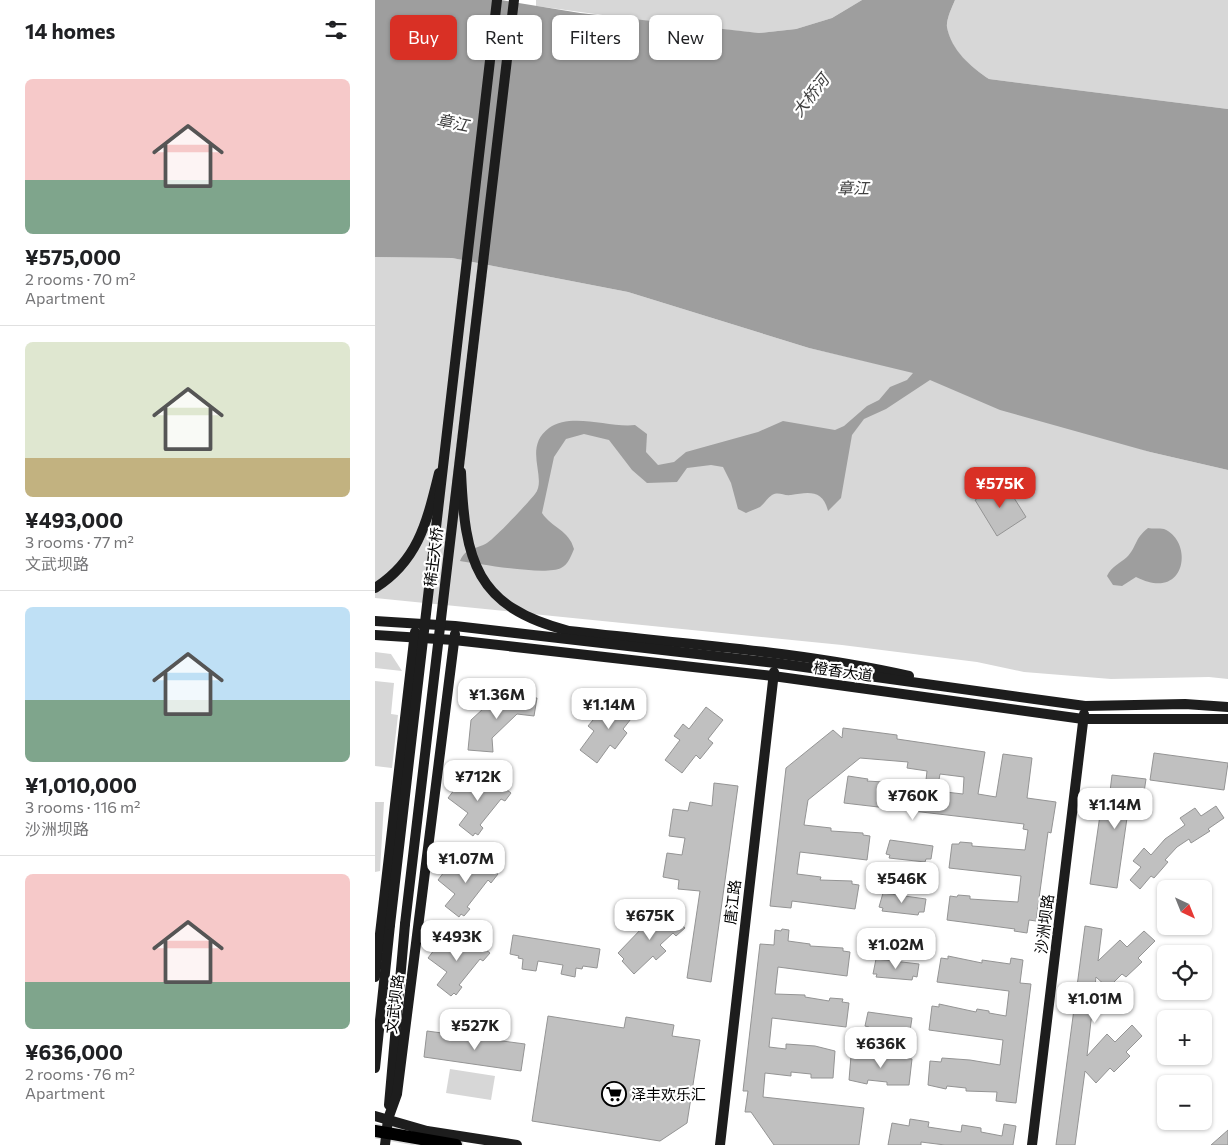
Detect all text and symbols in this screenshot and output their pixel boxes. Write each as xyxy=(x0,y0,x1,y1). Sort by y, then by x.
chip: Buy xyxy=(390,15,457,60)
chip: Rent xyxy=(467,15,542,60)
chip: Filters xyxy=(552,15,639,60)
chip: New xyxy=(649,15,722,60)
icon: filters xyxy=(322,16,350,44)
text: 14 homes xyxy=(25,18,115,43)
water label: 大桥河 xyxy=(788,68,834,120)
water label: 章江 xyxy=(435,110,472,135)
icon: home xyxy=(143,111,233,201)
water label: 章江 xyxy=(837,178,871,197)
text: ¥575,000 xyxy=(25,244,121,269)
text: 2 rooms · 70 m² xyxy=(25,269,136,288)
text: Apartment xyxy=(25,288,105,307)
icon: home xyxy=(143,374,233,464)
pin: ¥575K xyxy=(965,466,1035,509)
text: ¥575K xyxy=(976,473,1024,492)
text: ¥493,000 xyxy=(25,507,123,532)
street label: 稀土大桥 xyxy=(420,526,446,588)
text: 3 rooms · 77 m² xyxy=(25,532,134,551)
text: 文武坝路 xyxy=(25,554,89,573)
icon: home xyxy=(143,639,233,729)
street label: 橙香大道 xyxy=(812,658,874,684)
pin: ¥1.36M xyxy=(456,678,538,720)
text: ¥1.36M xyxy=(469,684,525,703)
pin: ¥1.14M xyxy=(568,688,650,730)
text: ¥1.14M xyxy=(582,694,636,713)
pin: ¥712K xyxy=(443,760,513,802)
text: ¥712K xyxy=(455,766,501,785)
text: ¥1,010,000 xyxy=(25,772,137,797)
pin: ¥760K xyxy=(878,778,948,821)
text: ¥760K xyxy=(888,785,938,804)
pin: ¥1.14M xyxy=(1074,788,1156,830)
text: ¥1.14M xyxy=(1088,794,1142,813)
text: 3 rooms · 116 m² xyxy=(25,797,140,816)
text: 沙洲坝路 xyxy=(25,819,89,838)
pin: ¥1.07M xyxy=(425,842,507,884)
text: ¥1.07M xyxy=(438,848,494,867)
pin: ¥546K xyxy=(867,862,937,904)
text: ¥546K xyxy=(877,868,927,887)
street label: 唐江路 xyxy=(720,879,744,925)
north arrow xyxy=(1157,880,1213,935)
map controls xyxy=(1157,880,1212,1130)
street label: 沙洲坝路 xyxy=(1031,893,1057,955)
pin: ¥675K xyxy=(615,898,685,941)
text: ¥675K xyxy=(625,905,675,924)
icon: home xyxy=(143,907,233,997)
pin: ¥493K xyxy=(422,920,492,962)
text: ¥493K xyxy=(432,926,482,945)
pin: ¥1.02M xyxy=(855,928,937,970)
text: ¥1.02M xyxy=(868,934,924,953)
button: locate xyxy=(1157,945,1212,1000)
street label: 文武坝路 xyxy=(381,973,407,1035)
pin: ¥1.01M xyxy=(1054,982,1136,1024)
text: ¥1.01M xyxy=(1068,988,1122,1007)
pin: ¥527K xyxy=(440,1008,510,1051)
button: + xyxy=(1157,1010,1212,1065)
text: ¥527K xyxy=(451,1015,499,1034)
pin: ¥636K xyxy=(846,1026,916,1069)
text: ¥636K xyxy=(856,1033,906,1052)
text: ¥636,000 xyxy=(25,1039,123,1064)
text: 2 rooms · 76 m² xyxy=(25,1064,135,1083)
button: − xyxy=(1157,1075,1212,1130)
supermarket icon: 泽丰欢乐汇 xyxy=(601,1081,627,1107)
text: Apartment xyxy=(25,1083,105,1102)
place label: 泽丰欢乐汇 xyxy=(631,1085,706,1103)

